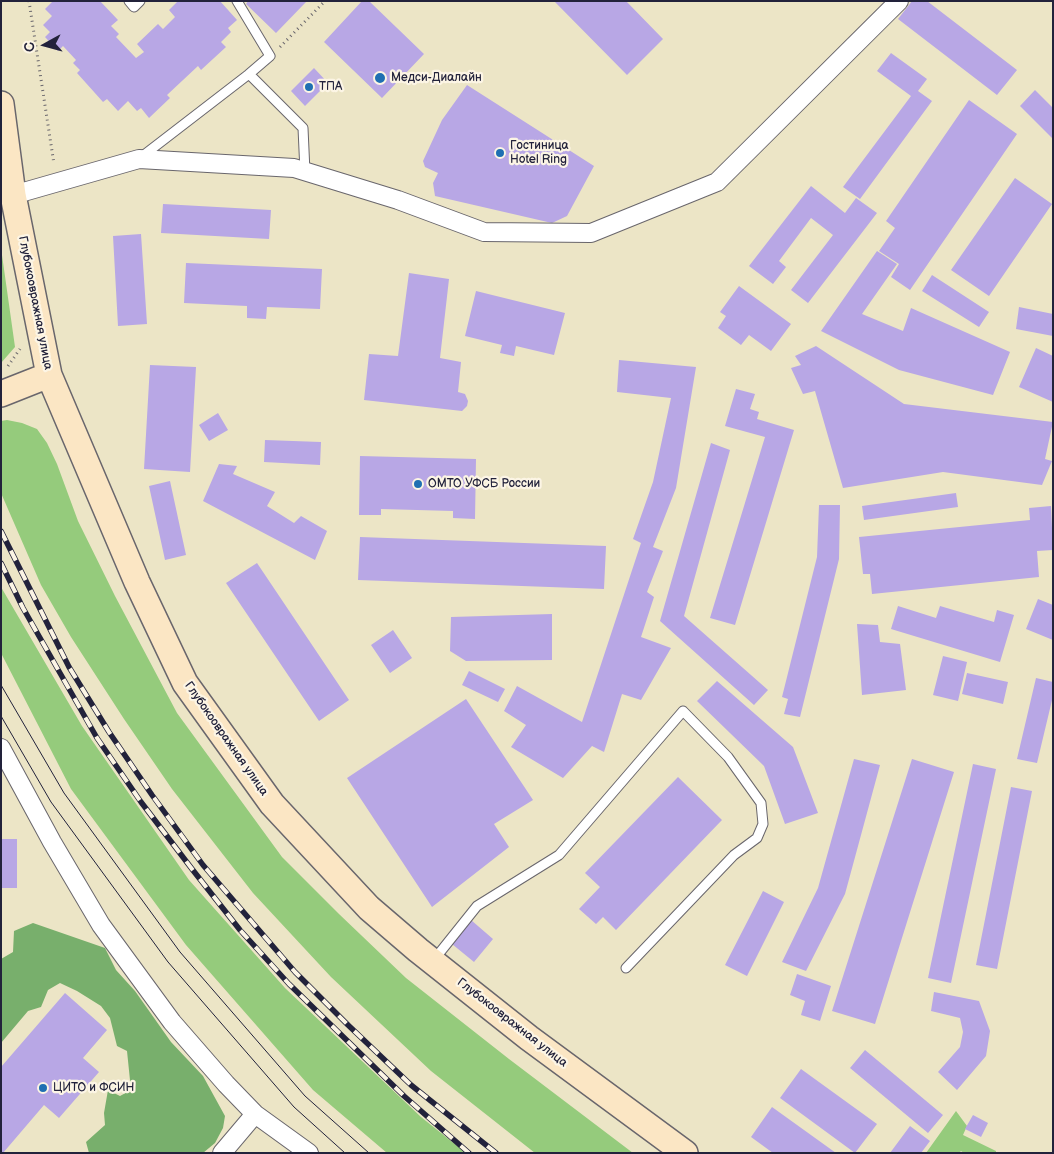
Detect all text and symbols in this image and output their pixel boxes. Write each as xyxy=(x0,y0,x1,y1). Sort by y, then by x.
north arrow xyxy=(20,20,70,70)
text: С xyxy=(21,41,39,53)
marker: Медси-Диалайн xyxy=(373,71,387,85)
place label: Медси-Диалайн xyxy=(391,71,482,85)
place label: ТПА xyxy=(319,80,342,94)
marker: ТПА xyxy=(303,81,315,93)
place label: Гостиница Hotel Ring xyxy=(510,139,569,167)
marker: Гостиница Hotel Ring xyxy=(494,147,506,159)
street label: Глубокоовражная улица xyxy=(15,235,55,371)
place label: ОМТО УФСБ России xyxy=(428,477,540,491)
marker: ОМТО УФСБ России xyxy=(412,478,424,490)
street label: Глубокоовражная улица xyxy=(181,679,271,799)
street label: Глубокоовражная улица xyxy=(454,975,570,1071)
place label: ЦИТО и ФСИН xyxy=(53,1081,134,1095)
marker: ЦИТО и ФСИН xyxy=(37,1082,49,1094)

